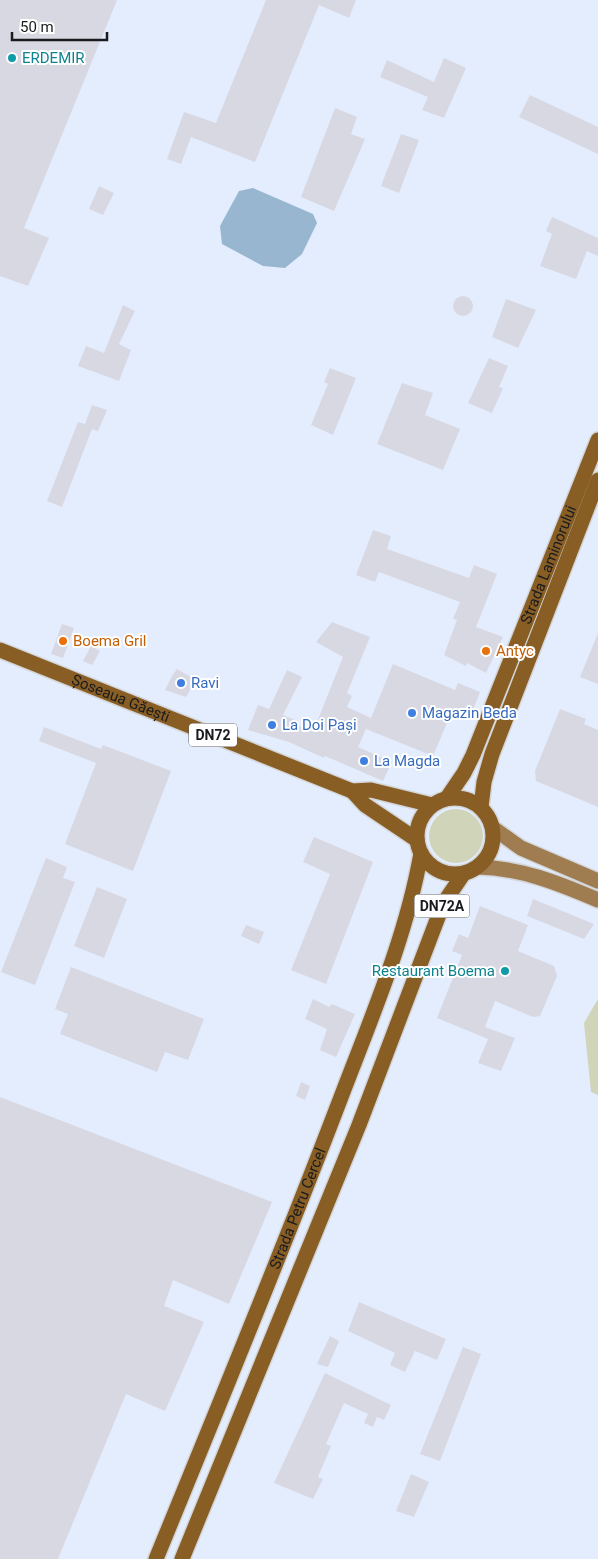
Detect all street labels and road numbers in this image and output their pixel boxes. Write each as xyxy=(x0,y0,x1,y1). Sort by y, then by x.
street label: Strada Laminorului xyxy=(517,503,580,627)
street label: Șoseaua Găești xyxy=(69,671,172,726)
road number: DN72 xyxy=(189,724,237,746)
road number: DN72A xyxy=(414,894,470,918)
street label: Strada Petru Cercel xyxy=(266,1145,330,1272)

